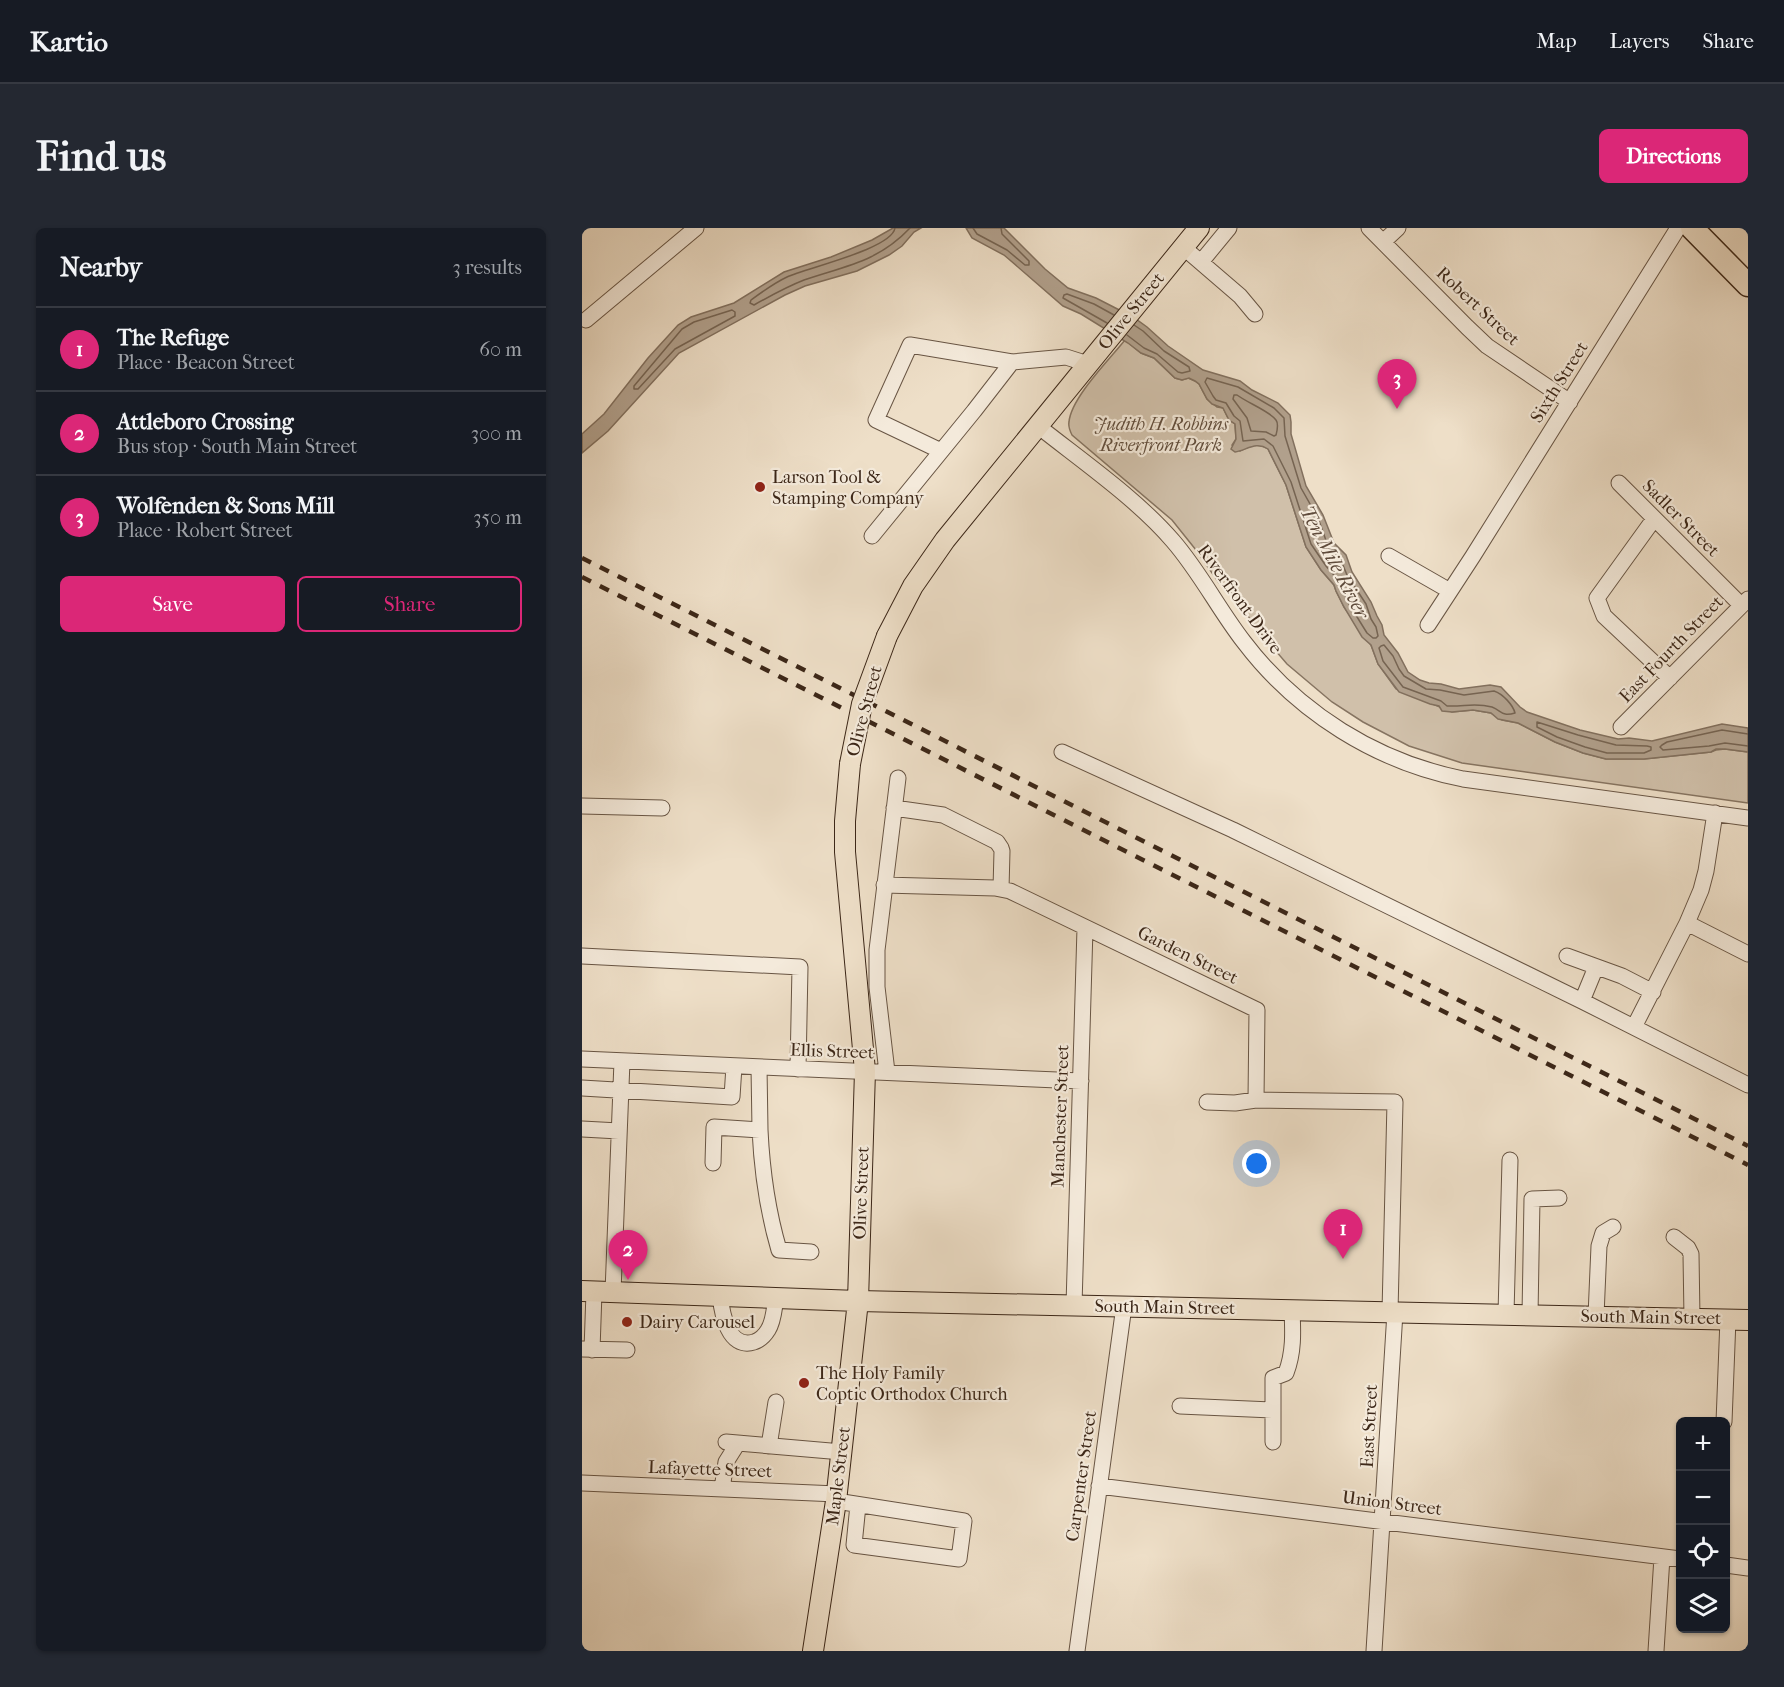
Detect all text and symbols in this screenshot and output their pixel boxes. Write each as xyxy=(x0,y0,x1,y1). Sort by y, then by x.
text: Kartio xyxy=(30,25,108,58)
text: Map xyxy=(1536,29,1577,53)
text: Layers xyxy=(1610,29,1669,53)
text: Share xyxy=(1702,29,1754,53)
button: Directions xyxy=(1599,129,1748,183)
text: Find us xyxy=(36,132,166,181)
text: Nearby xyxy=(60,252,142,283)
text: 3 results xyxy=(453,256,522,279)
street label: Robert Street xyxy=(1432,263,1524,350)
street label: Olive Street xyxy=(1094,268,1169,354)
text: The Refuge xyxy=(117,325,229,351)
street label: Sixth Street xyxy=(1526,337,1593,427)
text: 1 xyxy=(76,338,83,361)
text: 60 m xyxy=(479,338,522,361)
text: Place · Beacon Street xyxy=(117,351,295,374)
pin: 3 xyxy=(1378,360,1416,409)
text: Attleboro Crossing xyxy=(117,409,294,435)
park label: Judith H. Robbins Riverfront Park xyxy=(1094,414,1229,456)
text: 2 xyxy=(74,422,85,445)
text: 300 m xyxy=(471,422,522,445)
text: Bus stop · South Main Street xyxy=(117,435,357,458)
place label: Larson Tool & Stamping Company xyxy=(772,467,925,509)
street label: Sadler Street xyxy=(1638,476,1724,562)
marker: Larson Tool & Stamping Company xyxy=(753,480,767,494)
text: Wolfenden & Sons Mill xyxy=(117,493,335,519)
water label: Ten Mile River xyxy=(1295,502,1375,624)
text: 3 xyxy=(75,506,84,529)
text: 350 m xyxy=(473,506,522,529)
text: Place · Robert Street xyxy=(117,519,293,542)
street label: Riverfront Drive xyxy=(1193,540,1286,658)
button: Save xyxy=(60,576,285,632)
button: Share xyxy=(297,576,522,632)
street label: East Fourth Street xyxy=(1615,591,1728,707)
street label: Olive Street xyxy=(842,663,887,759)
street label: Garden Street xyxy=(1134,922,1242,989)
street label: Ellis Street xyxy=(790,1040,875,1063)
street label: Manchester Street xyxy=(1048,1044,1074,1188)
street label: Olive Street xyxy=(849,1146,874,1240)
your location xyxy=(1242,1149,1271,1178)
pin: 1 xyxy=(1324,1210,1362,1259)
pin: 2 xyxy=(608,1230,648,1280)
street label: South Main Street xyxy=(1094,1296,1236,1319)
street label: South Main Street xyxy=(1580,1306,1722,1329)
place label: Dairy Carousel xyxy=(639,1312,755,1333)
marker: Dairy Carousel xyxy=(620,1315,634,1329)
place label: The Holy Family Coptic Orthodox Church xyxy=(816,1363,1008,1405)
marker: The Holy Family Coptic Orthodox Church xyxy=(797,1376,811,1390)
street label: East Street xyxy=(1357,1383,1382,1468)
street label: Carpenter Street xyxy=(1062,1409,1101,1543)
map controls xyxy=(1676,1417,1730,1633)
button: + xyxy=(1676,1417,1730,1471)
street label: Maple Street xyxy=(822,1425,855,1527)
street label: Lafayette Street xyxy=(647,1457,773,1482)
button: − xyxy=(1676,1471,1730,1525)
street label: Union Street xyxy=(1341,1487,1444,1520)
button: locate xyxy=(1676,1525,1730,1579)
button: layers xyxy=(1676,1579,1730,1633)

